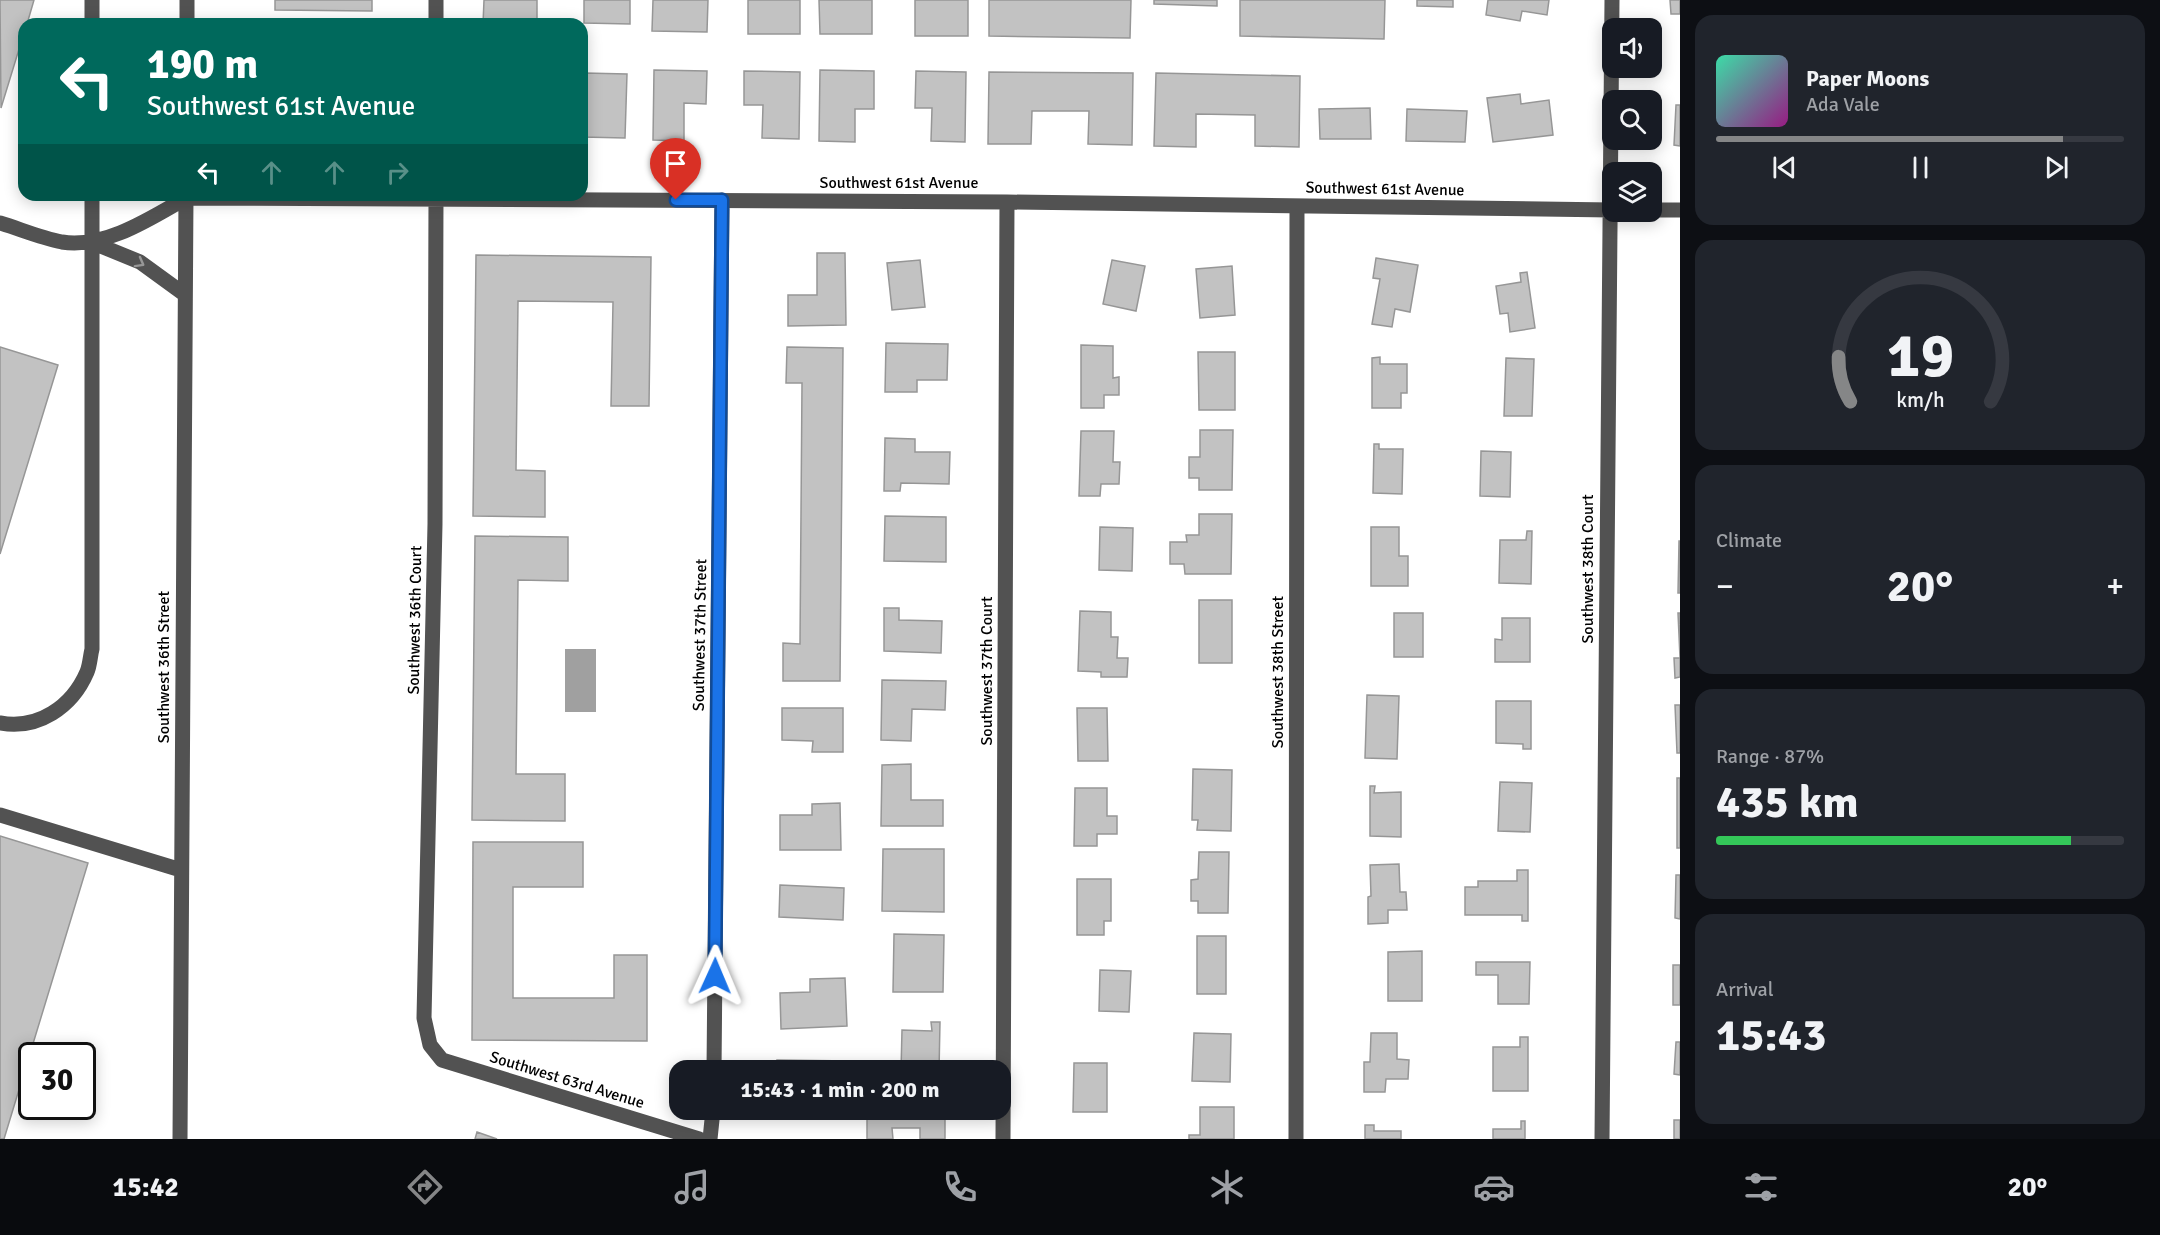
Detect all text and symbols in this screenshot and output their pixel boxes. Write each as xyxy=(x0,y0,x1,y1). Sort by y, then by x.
map controls xyxy=(1602,18,1662,222)
button: sound xyxy=(1602,18,1662,78)
text: 190 m xyxy=(147,39,258,90)
icon: left xyxy=(48,42,126,120)
text: Paper Moons xyxy=(1806,65,1929,92)
text: Southwest 61st Avenue xyxy=(147,90,415,123)
button: search xyxy=(1602,90,1662,150)
text: Ada Vale xyxy=(1806,92,1880,117)
pin xyxy=(650,138,701,200)
icon: arrive xyxy=(659,147,692,180)
icon: previous xyxy=(1768,151,1801,184)
icon: pause xyxy=(1904,151,1937,184)
icon: next xyxy=(2040,151,2073,184)
icon: left xyxy=(192,156,225,189)
icon: ahead xyxy=(255,156,288,189)
icon: ahead xyxy=(318,156,351,189)
icon: right xyxy=(381,156,414,189)
button: layers xyxy=(1602,162,1662,222)
street label: Southwest 61st Avenue xyxy=(820,173,978,193)
street label: Southwest 61st Avenue xyxy=(1305,178,1465,200)
one-way arrow xyxy=(134,256,144,267)
text: 19 xyxy=(1886,317,1954,394)
text: km/h xyxy=(1896,387,1944,413)
street label: Southwest 38th Court xyxy=(1578,494,1598,644)
text: Climate xyxy=(1716,528,1782,553)
street label: Southwest 36th Court xyxy=(404,545,426,695)
street label: Southwest 37th Street xyxy=(689,558,711,711)
text: 20° xyxy=(1887,559,1953,614)
text: − xyxy=(1716,566,1734,607)
text: + xyxy=(2106,566,2124,607)
street label: Southwest 36th Street xyxy=(154,590,174,743)
street label: Southwest 38th Street xyxy=(1268,595,1288,748)
street label: Southwest 37th Court xyxy=(977,596,997,746)
text: Range · 87% xyxy=(1716,744,1824,769)
text: 435 km xyxy=(1716,775,1859,830)
position arrow xyxy=(683,944,747,1008)
text: Arrival xyxy=(1716,977,1774,1002)
text: 15:43 xyxy=(1716,1008,1826,1063)
speed limit sign: 30 xyxy=(18,1042,96,1120)
street label: Southwest 63rd Avenue xyxy=(487,1047,647,1113)
text: 15:43 · 1 min · 200 m xyxy=(740,1076,940,1103)
icon: directions xyxy=(404,1166,446,1208)
icon: music xyxy=(671,1166,713,1208)
icon: phone xyxy=(939,1166,981,1208)
icon: climate xyxy=(1206,1166,1248,1208)
icon: car xyxy=(1473,1166,1515,1208)
icon: filters xyxy=(1740,1166,1782,1208)
text: 15:42 xyxy=(113,1171,179,1204)
text: 20° xyxy=(2007,1171,2047,1204)

